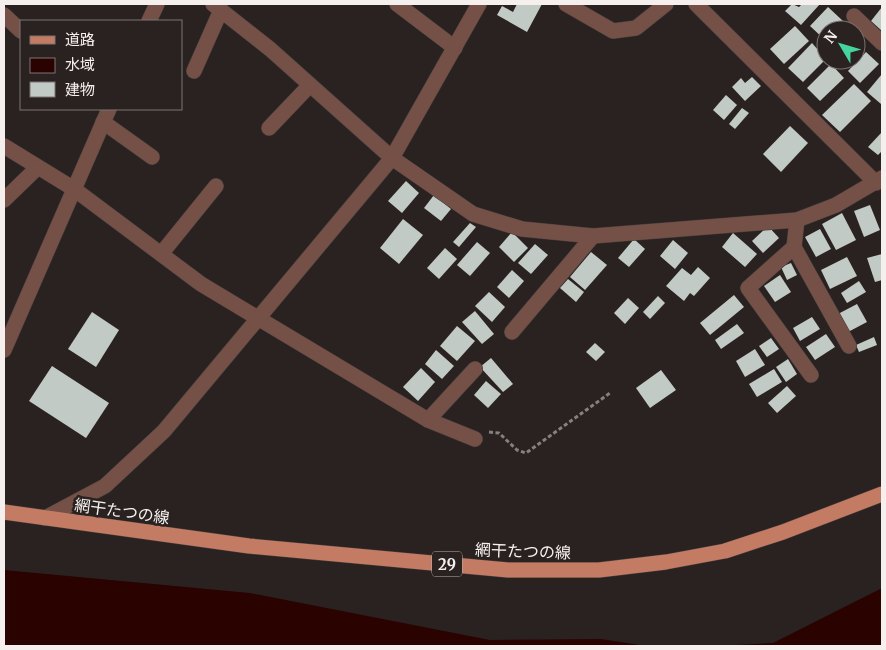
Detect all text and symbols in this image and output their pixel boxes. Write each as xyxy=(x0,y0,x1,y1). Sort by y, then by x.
legend xyxy=(20,20,182,110)
north arrow xyxy=(816,20,866,70)
text: N xyxy=(820,27,841,47)
text: 道路 xyxy=(65,30,95,49)
text: 水域 xyxy=(65,55,95,74)
text: 建物 xyxy=(65,80,95,99)
street label: 網干たつの線 xyxy=(73,494,171,528)
street label: 網干たつの線 xyxy=(475,539,571,563)
road number: 29 xyxy=(432,552,462,576)

